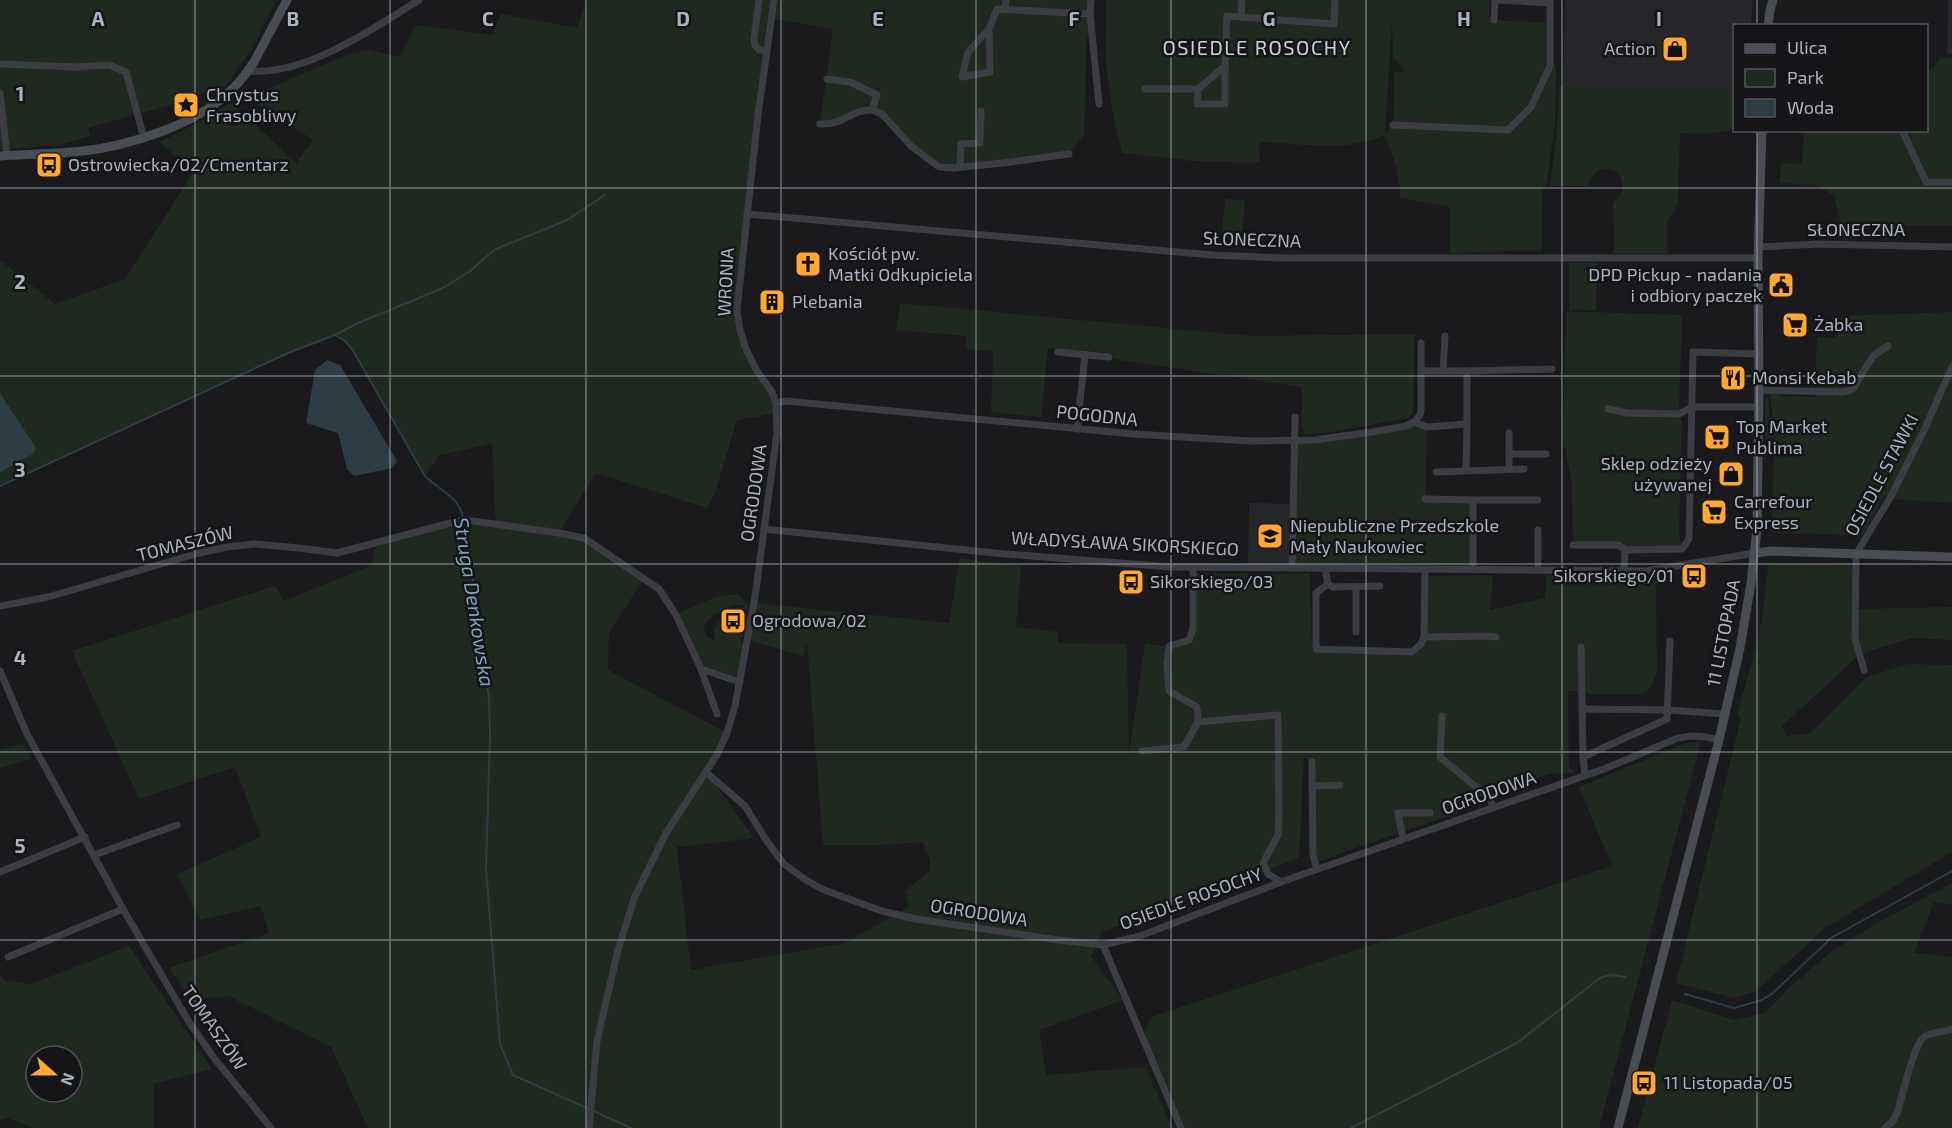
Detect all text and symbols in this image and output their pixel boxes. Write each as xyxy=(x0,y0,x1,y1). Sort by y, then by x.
text: A xyxy=(91,6,105,30)
text: B xyxy=(287,6,299,30)
text: C xyxy=(482,6,494,30)
text: D xyxy=(676,6,690,30)
text: E xyxy=(872,6,884,30)
text: F xyxy=(1068,6,1080,30)
text: G xyxy=(1263,6,1275,30)
text: H xyxy=(1457,6,1471,30)
text: I xyxy=(1656,6,1662,30)
legend xyxy=(1733,24,1928,132)
shop icon: Action xyxy=(1660,34,1690,64)
district label: OSIEDLE ROSOCHY xyxy=(1162,35,1352,59)
text: Ulica xyxy=(1787,36,1827,58)
place label: Action xyxy=(1604,37,1656,59)
text: Park xyxy=(1787,66,1824,88)
text: 1 xyxy=(16,81,24,105)
place label: Chrystus Frasobliwy xyxy=(206,83,297,126)
place icon: Chrystus Frasobliwy xyxy=(171,90,201,120)
text: Woda xyxy=(1787,96,1834,118)
bus stop icon: Ostrowiecka/02/Cmentarz xyxy=(34,150,64,180)
place label: Ostrowiecka/02/Cmentarz xyxy=(68,153,289,175)
street label: SŁONECZNA xyxy=(1807,218,1906,240)
street label: SŁONECZNA xyxy=(1203,226,1302,252)
place label: Kościół pw. Matki Odkupiciela xyxy=(828,242,973,285)
street label: WRONIA xyxy=(712,246,738,317)
church icon: Kościół pw. Matki Odkupiciela xyxy=(793,249,823,279)
place label: DPD Pickup - nadania i odbiory paczek xyxy=(1588,263,1762,306)
text: 2 xyxy=(14,269,26,293)
public building icon: DPD Pickup - nadania i odbiory paczek xyxy=(1766,270,1796,300)
building icon: Plebania xyxy=(757,287,787,317)
place label: Plebania xyxy=(792,290,863,312)
supermarket icon: Żabka xyxy=(1780,310,1810,340)
place label: Żabka xyxy=(1814,313,1863,335)
restaurant icon: Monsi Kebab xyxy=(1718,363,1748,393)
place label: Monsi Kebab xyxy=(1752,366,1857,388)
street label: POGODNA xyxy=(1055,400,1140,430)
street label: OSIEDLE STAWKI xyxy=(1840,410,1923,539)
place label: Top Market Publima xyxy=(1736,415,1828,458)
supermarket icon: Top Market Publima xyxy=(1702,422,1732,452)
street label: OGRODOWA xyxy=(735,442,771,543)
place label: Sklep odzieży używanej xyxy=(1601,452,1712,495)
text: 3 xyxy=(14,457,26,481)
shop icon: Sklep odzieży używanej xyxy=(1716,459,1746,489)
place label: Carrefour Express xyxy=(1734,490,1812,533)
supermarket icon: Carrefour Express xyxy=(1699,497,1729,527)
place label: Niepubliczne Przedszkole Mały Naukowiec xyxy=(1290,514,1499,557)
water label: Struga Denkowska xyxy=(450,515,500,688)
street label: TOMASZÓW xyxy=(134,520,235,566)
school or university icon: Niepubliczne Przedszkole Mały Naukowiec xyxy=(1255,521,1285,551)
street label: WŁADYSŁAWA SIKORSKIEGO xyxy=(1011,526,1240,560)
bus stop icon: Sikorskiego/01 xyxy=(1679,561,1709,591)
place label: Sikorskiego/01 xyxy=(1553,564,1674,586)
bus stop icon: Sikorskiego/03 xyxy=(1116,567,1146,597)
place label: Sikorskiego/03 xyxy=(1150,570,1273,592)
street label: 11 LISTOPADA xyxy=(1702,576,1744,688)
bus stop icon: Ogrodowa/02 xyxy=(718,606,748,636)
place label: Ogrodowa/02 xyxy=(752,609,867,631)
text: 4 xyxy=(14,645,27,669)
street label: OGRODOWA xyxy=(1439,765,1539,818)
text: 5 xyxy=(14,833,26,857)
street label: OSIEDLE ROSOCHY xyxy=(1116,862,1266,934)
street label: OGRODOWA xyxy=(929,893,1030,931)
street label: TOMASZÓW xyxy=(178,981,252,1074)
north arrow xyxy=(24,1044,84,1104)
bus stop icon: 11 Listopada/05 xyxy=(1629,1068,1659,1098)
text: N xyxy=(58,1071,79,1088)
place label: 11 Listopada/05 xyxy=(1664,1071,1793,1093)

